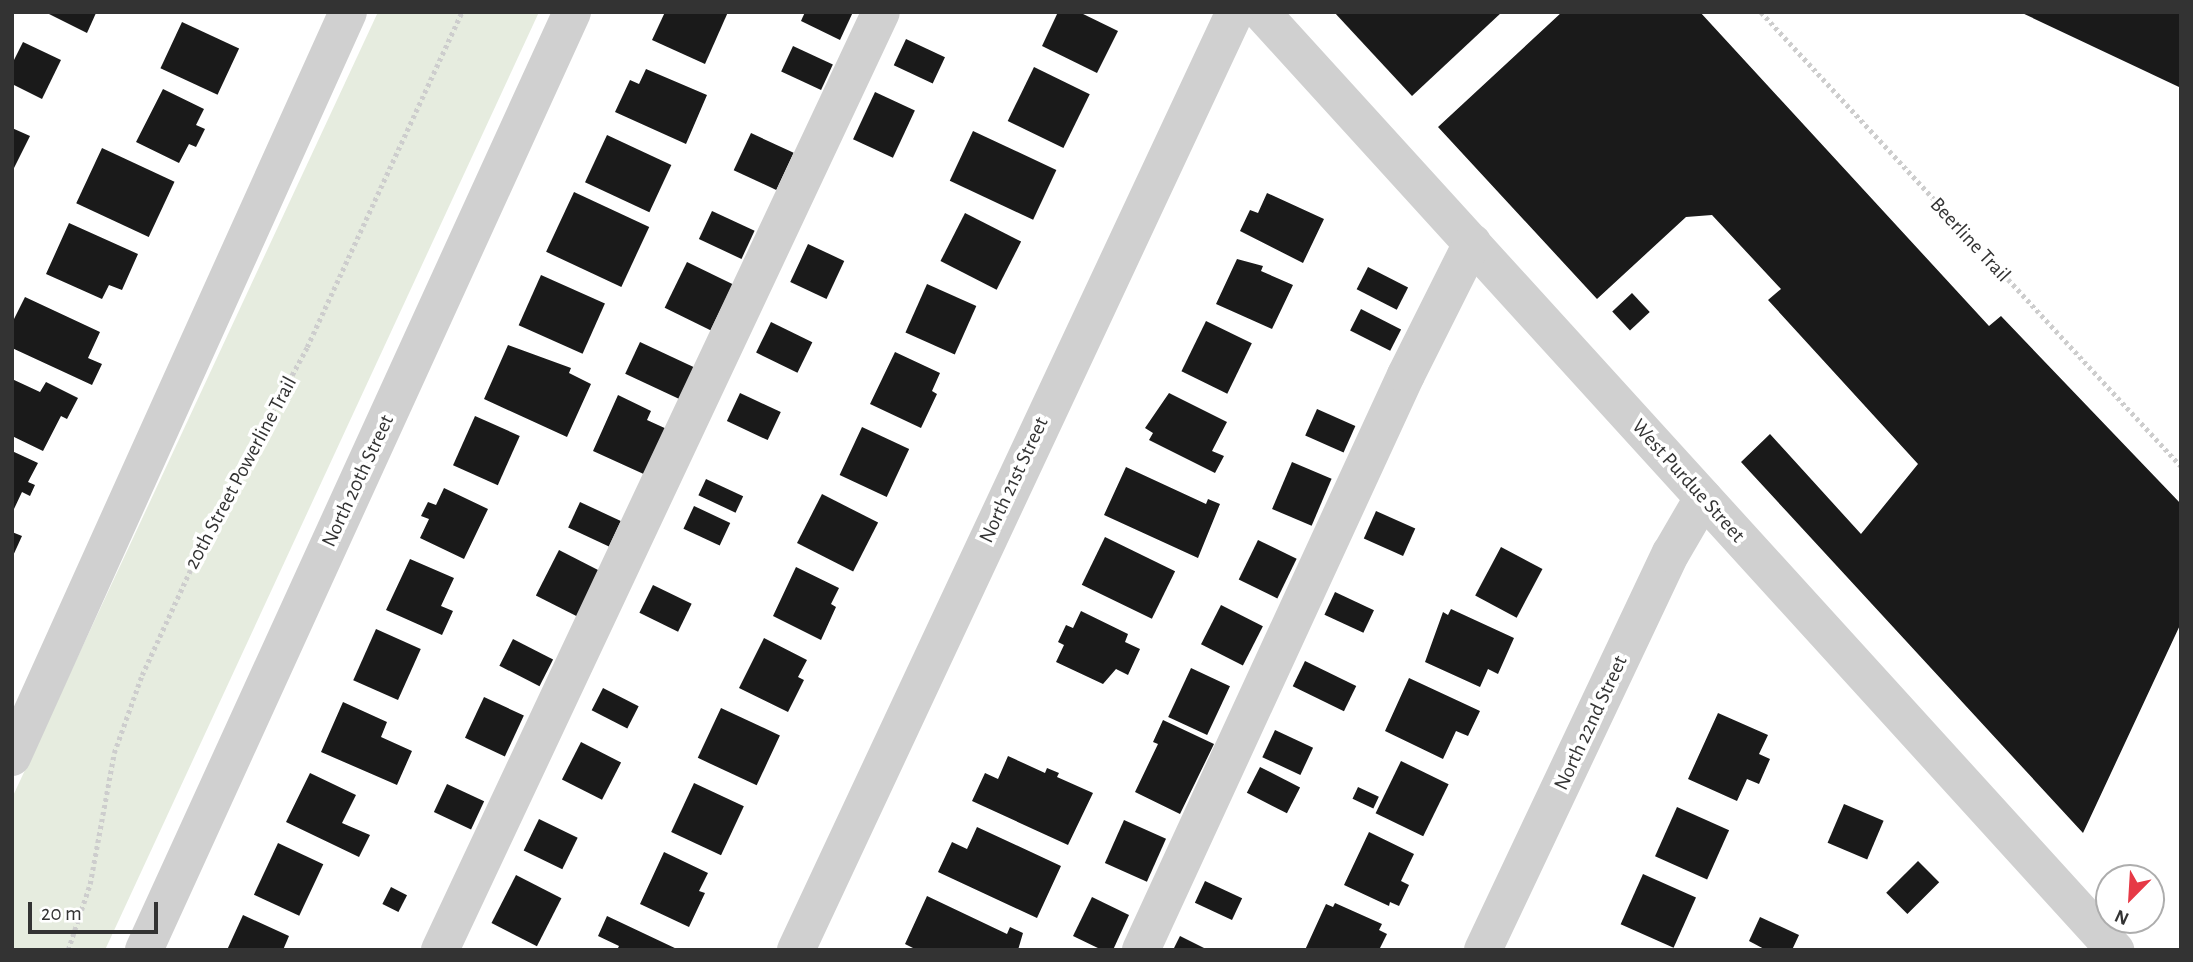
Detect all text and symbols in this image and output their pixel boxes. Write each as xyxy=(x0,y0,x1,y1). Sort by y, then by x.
street label: Beerline Trail xyxy=(1924,192,2016,288)
street label: 20th Street Powerline Trail xyxy=(179,372,303,574)
street label: North 20th Street xyxy=(316,411,400,551)
street label: North 21st Street xyxy=(974,413,1054,547)
street label: West Purdue Street xyxy=(1626,414,1750,548)
street label: North 22nd Street xyxy=(1549,652,1633,794)
north arrow xyxy=(2095,864,2165,934)
scale bar xyxy=(32,888,161,932)
text: 20 m xyxy=(41,903,82,924)
text: N xyxy=(2112,905,2132,928)

